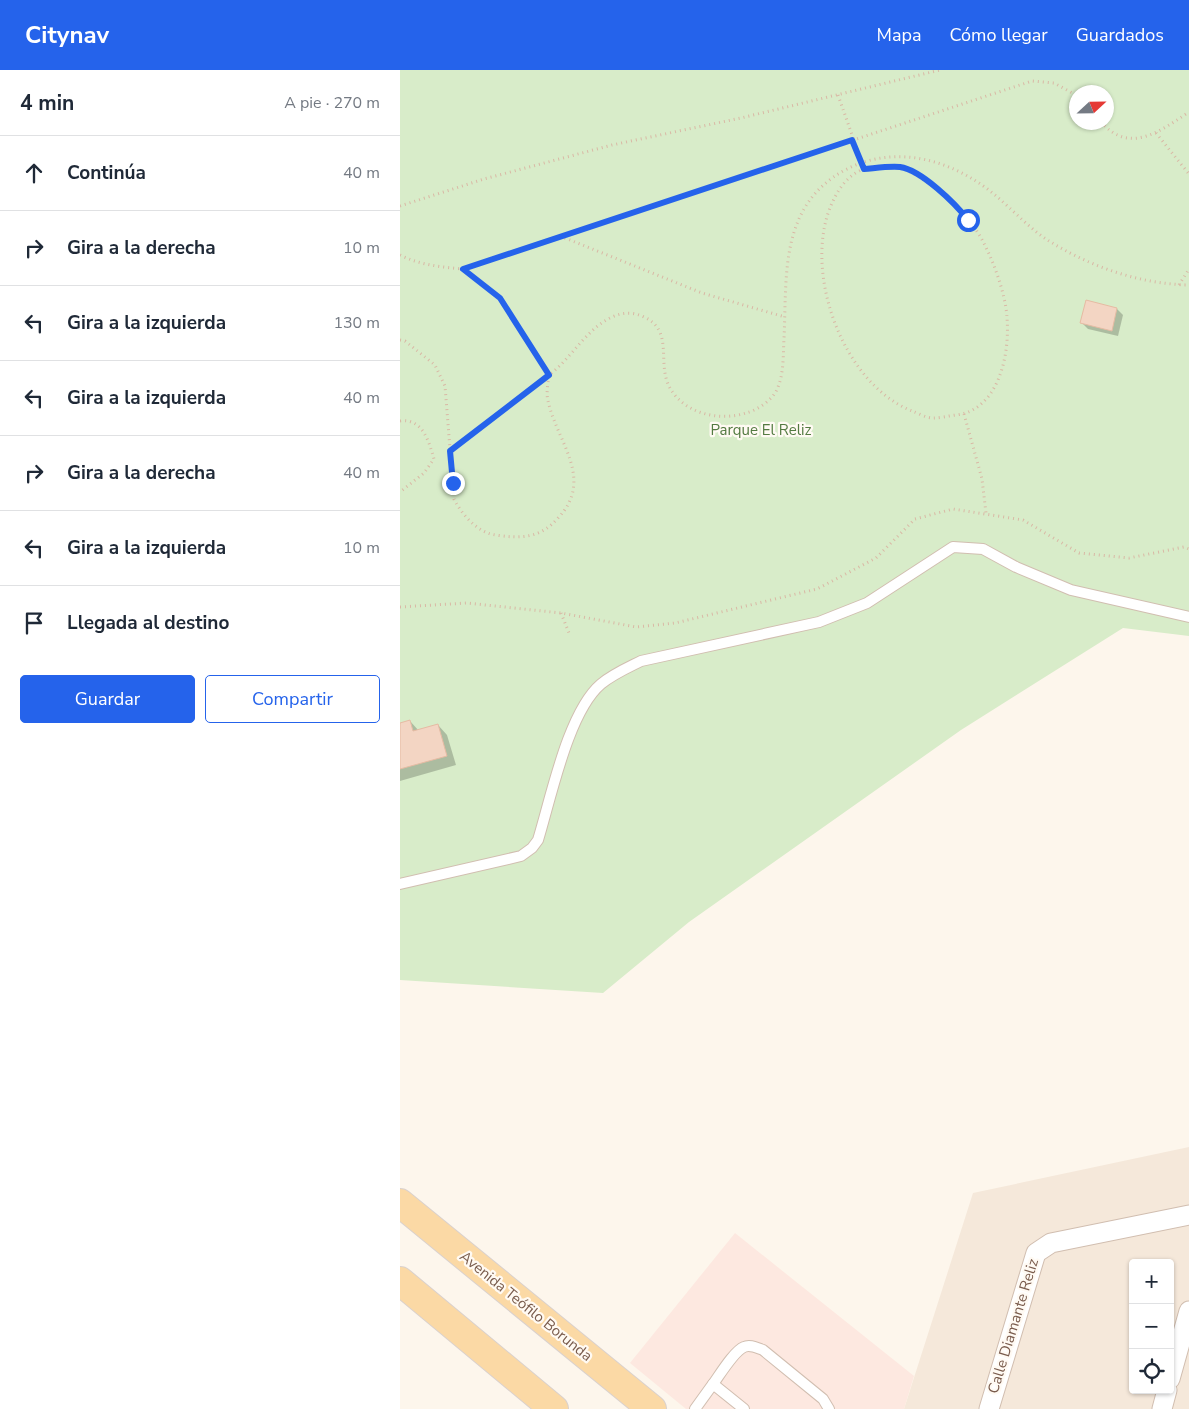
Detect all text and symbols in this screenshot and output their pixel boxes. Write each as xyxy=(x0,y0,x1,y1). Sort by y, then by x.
text: Citynav xyxy=(25,19,109,51)
text: Mapa xyxy=(877,23,922,47)
text: Cómo llegar xyxy=(950,23,1048,47)
text: Guardados xyxy=(1076,23,1164,47)
north arrow xyxy=(1069,85,1114,130)
text: 4 min xyxy=(20,89,74,117)
text: A pie · 270 m xyxy=(284,92,380,114)
icon: ahead xyxy=(20,159,48,187)
text: Continúa xyxy=(67,160,146,186)
text: 40 m xyxy=(343,162,380,184)
route start xyxy=(957,209,980,232)
icon: right xyxy=(20,234,48,262)
text: Gira a la derecha xyxy=(67,235,216,261)
text: 10 m xyxy=(343,237,380,259)
icon: left xyxy=(20,309,48,337)
text: Gira a la izquierda xyxy=(67,310,226,336)
text: 130 m xyxy=(333,312,380,334)
icon: left xyxy=(20,384,48,412)
text: Gira a la izquierda xyxy=(67,385,226,411)
text: 40 m xyxy=(343,387,380,409)
park label: Parque El Reliz xyxy=(710,420,812,440)
icon: right xyxy=(20,459,48,487)
text: Gira a la derecha xyxy=(67,460,216,486)
text: 40 m xyxy=(343,462,380,484)
route end xyxy=(442,472,465,495)
icon: left xyxy=(20,534,48,562)
text: Gira a la izquierda xyxy=(67,535,226,561)
text: 10 m xyxy=(343,537,380,559)
icon: arrive xyxy=(20,609,48,637)
text: Llegada al destino xyxy=(67,610,229,636)
button: Guardar xyxy=(20,675,195,723)
button: Compartir xyxy=(205,675,380,723)
street label: Avenida Teófilo Borunda xyxy=(455,1246,597,1366)
street label: Calle Diamante Reliz xyxy=(983,1256,1043,1396)
map controls xyxy=(1129,1259,1174,1394)
button: + xyxy=(1129,1259,1174,1304)
button: − xyxy=(1129,1304,1174,1349)
button: locate xyxy=(1129,1349,1174,1394)

